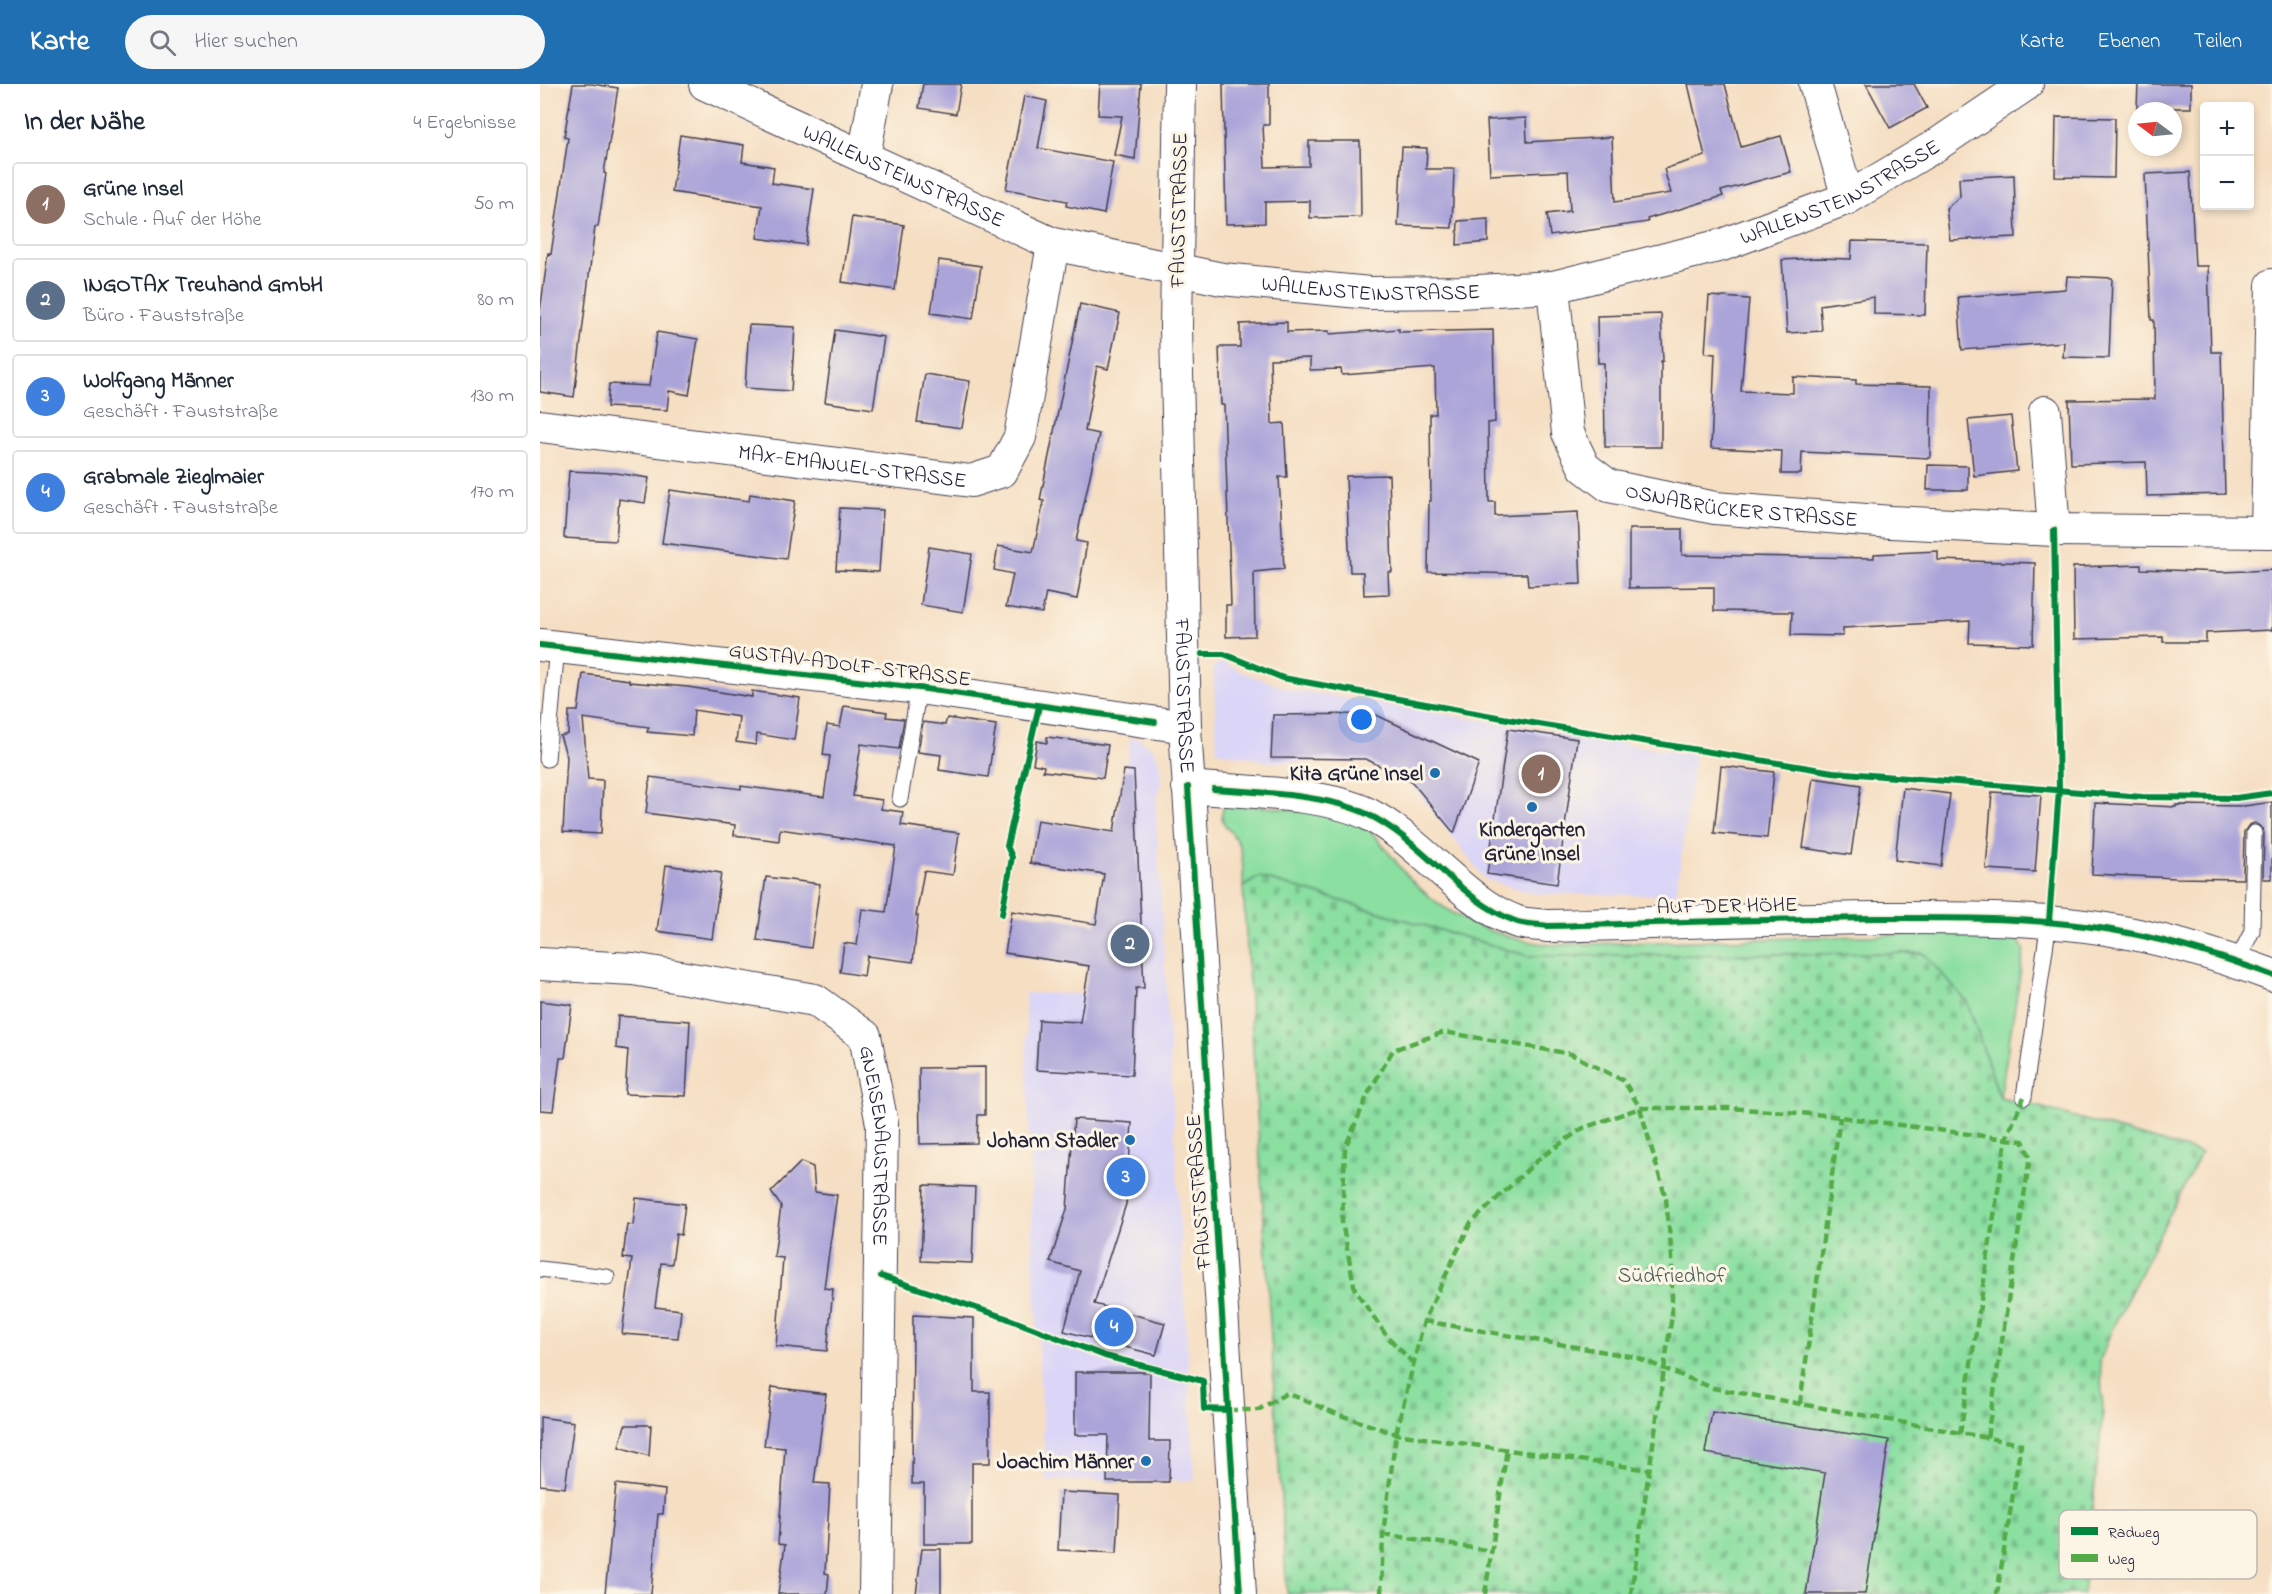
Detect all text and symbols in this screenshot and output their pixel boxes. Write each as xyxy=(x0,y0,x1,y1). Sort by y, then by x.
search box xyxy=(125,15,545,69)
text: Karte xyxy=(30,22,89,63)
icon: search xyxy=(146,26,179,59)
text: Hier suchen xyxy=(194,26,298,58)
text: Karte xyxy=(2020,27,2064,57)
text: Ebenen xyxy=(2097,27,2160,57)
text: Teilen xyxy=(2193,27,2242,57)
north arrow xyxy=(2128,102,2182,156)
map controls xyxy=(2200,102,2254,210)
button: + xyxy=(2200,102,2254,156)
text: In der Nähe xyxy=(24,104,145,142)
text: 4 Ergebnisse xyxy=(413,109,516,138)
street label: WALLENSTEINSTRASSE xyxy=(797,118,1009,237)
street label: FAUSTSTRASSE xyxy=(1164,132,1196,289)
street label: WALLENSTEINSTRASSE xyxy=(1736,133,1946,254)
button: − xyxy=(2200,156,2254,210)
text: Grüne Insel xyxy=(83,174,183,206)
text: 1 xyxy=(42,190,49,219)
text: 50 m xyxy=(473,190,514,219)
text: Schule · Auf der Höhe xyxy=(83,206,261,235)
text: INGOTAX Treuhand GmbH xyxy=(83,270,323,302)
street label: WALLENSTEINSTRASSE xyxy=(1260,270,1481,310)
text: 2 xyxy=(41,286,50,315)
text: 80 m xyxy=(477,286,514,315)
text: Büro · Fauststraße xyxy=(83,302,244,331)
text: Wolfgang Männer xyxy=(83,366,234,398)
text: 3 xyxy=(41,382,50,411)
text: 130 m xyxy=(470,382,514,411)
text: Geschäft · Fauststraße xyxy=(83,398,278,427)
street label: MAX-EMANUEL-STRASSE xyxy=(736,438,968,497)
text: Grabmale Zieglmaier xyxy=(83,462,264,494)
street label: OSNABRÜCKER STRASSE xyxy=(1622,477,1859,536)
text: 4 xyxy=(41,478,50,507)
text: 170 m xyxy=(470,478,514,507)
text: Geschäft · Fauststraße xyxy=(83,494,278,523)
street label: FAUSTSTRASSE xyxy=(1166,617,1201,774)
street label: GUSTAV-ADOLF-STRASSE xyxy=(727,636,973,696)
your location xyxy=(1347,705,1376,734)
pin: 1 xyxy=(1522,752,1560,796)
place label: Kita Grüne Insel xyxy=(1290,760,1423,790)
marker: Kita Grüne Insel xyxy=(1428,766,1442,780)
marker: Kindergarten Grüne Insel xyxy=(1525,800,1539,814)
place label: Kindergarten Grüne Insel xyxy=(1479,816,1585,870)
street label: AUF DER HÖHE xyxy=(1656,891,1798,923)
pin: 2 xyxy=(1110,922,1150,966)
street label: GNEISENAUSTRASSE xyxy=(850,1043,896,1246)
street label: FAUSTSTRASSE xyxy=(1180,1113,1220,1271)
place label: Johann Stadler xyxy=(987,1127,1118,1157)
marker: Johann Stadler xyxy=(1123,1133,1137,1147)
pin: 3 xyxy=(1106,1154,1146,1200)
park label: Südfriedhof xyxy=(1618,1262,1726,1292)
pin: 4 xyxy=(1094,1304,1134,1350)
place label: Joachim Männer xyxy=(997,1448,1134,1478)
marker: Joachim Männer xyxy=(1139,1454,1153,1468)
legend xyxy=(2059,1510,2257,1579)
text: Radweg xyxy=(2108,1521,2159,1545)
text: Weg xyxy=(2108,1548,2135,1572)

